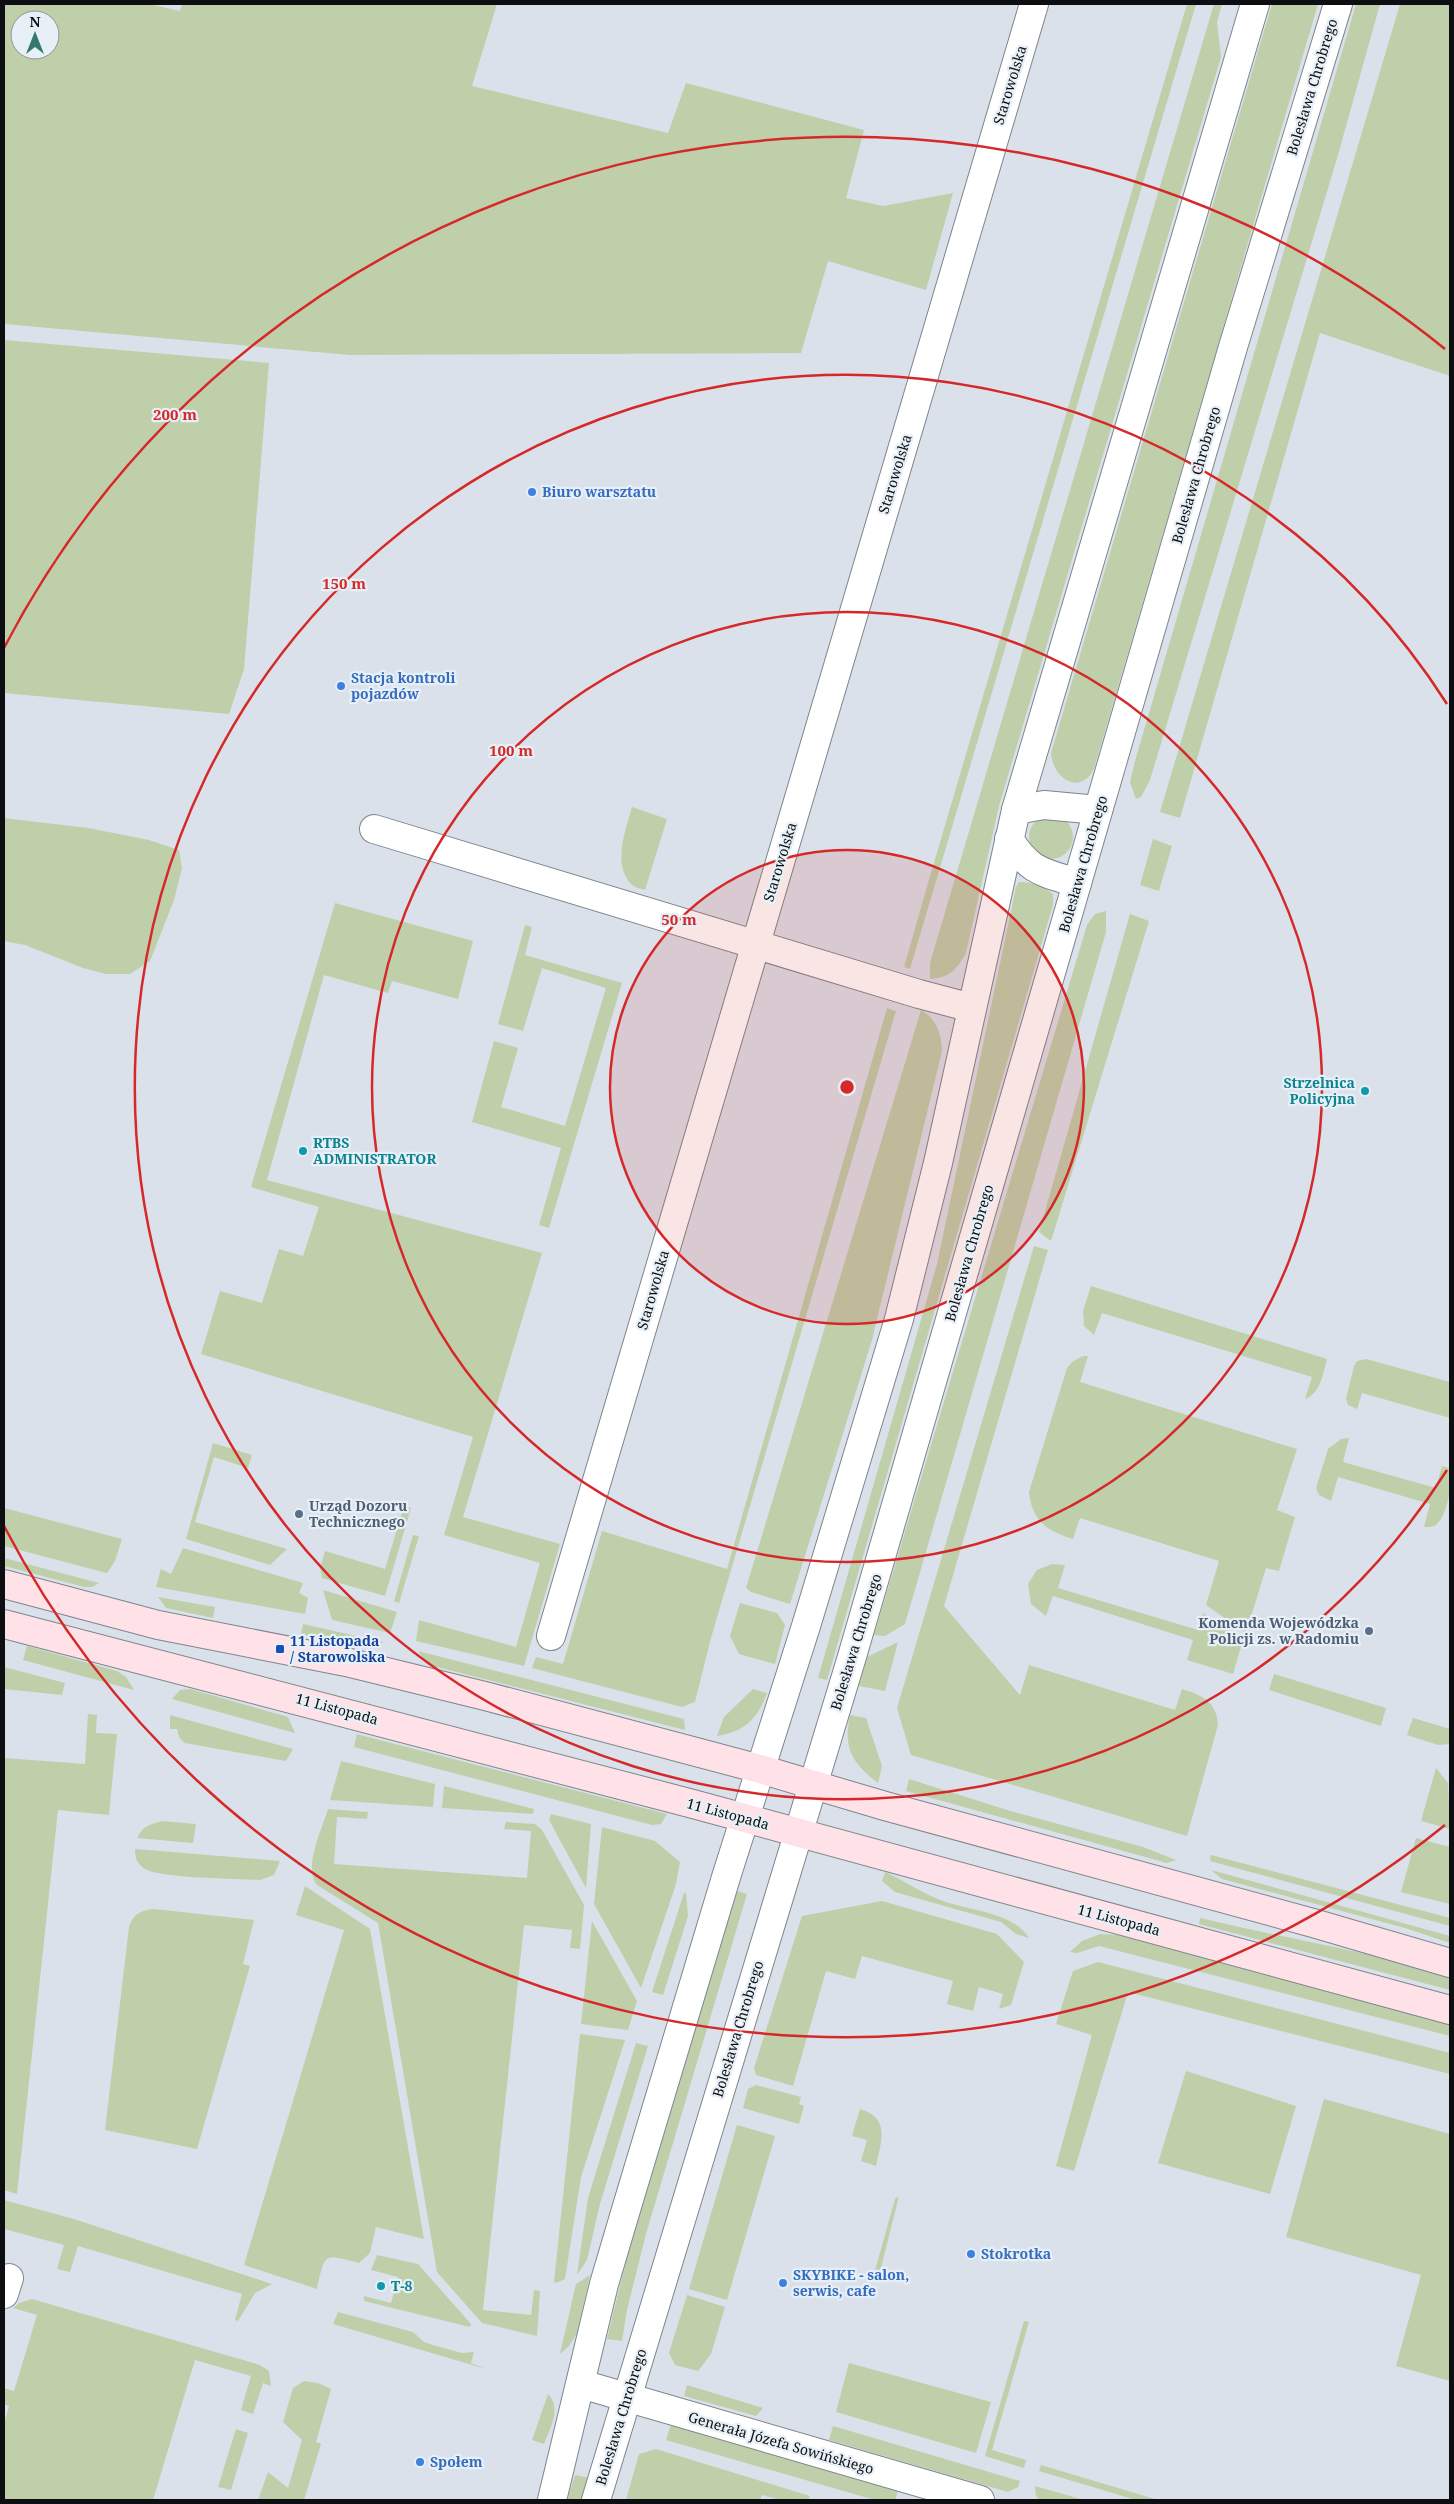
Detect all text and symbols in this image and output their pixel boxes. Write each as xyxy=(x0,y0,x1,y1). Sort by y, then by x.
north arrow xyxy=(10,10,60,60)
text: N xyxy=(29,12,41,31)
street label: Bolesława Chrobrego xyxy=(1282,16,1341,157)
street label: Starowolska xyxy=(988,43,1031,127)
text: 200 m xyxy=(153,404,197,424)
street label: Bolesława Chrobrego xyxy=(1167,404,1224,546)
street label: Starowolska xyxy=(873,432,916,516)
place label: Biuro warsztatu xyxy=(542,482,656,501)
marker: Biuro warsztatu xyxy=(526,486,538,498)
text: 150 m xyxy=(322,573,366,593)
place label: Stacja kontroli pojazdów xyxy=(351,668,456,703)
marker: Stacja kontroli pojazdów xyxy=(335,680,347,692)
text: 100 m xyxy=(489,740,533,760)
street label: Bolesława Chrobrego xyxy=(1054,793,1111,935)
street label: Starowolska xyxy=(758,820,801,904)
text: 50 m xyxy=(661,909,697,929)
place label: Strzelnica Policyjna xyxy=(1284,1073,1355,1108)
centre of rings xyxy=(838,1078,856,1096)
marker: Strzelnica Policyjna xyxy=(1359,1085,1371,1097)
place label: RTBS ADMINISTRATOR xyxy=(313,1133,437,1168)
marker: RTBS ADMINISTRATOR xyxy=(297,1145,309,1157)
street label: Bolesława Chrobrego xyxy=(940,1182,997,1324)
street label: Starowolska xyxy=(632,1248,673,1332)
place label: Urząd Dozoru Technicznego xyxy=(309,1496,407,1531)
marker: Urząd Dozoru Technicznego xyxy=(293,1508,305,1520)
street label: Bolesława Chrobrego xyxy=(826,1571,885,1712)
place label: Komenda Wojewódzka Policji zs. w Radomiu xyxy=(1198,1613,1359,1648)
marker: Komenda Wojewódzka Policji zs. w Radomiu xyxy=(1363,1625,1375,1637)
place label: 11 Listopada / Starowolska xyxy=(290,1631,385,1666)
marker: 11 Listopada / Starowolska xyxy=(274,1643,286,1655)
street label: 11 Listopada xyxy=(294,1688,381,1729)
street label: 11 Listopada xyxy=(685,1793,772,1834)
street label: 11 Listopada xyxy=(1076,1899,1163,1940)
street label: Bolesława Chrobrego xyxy=(708,1958,767,2099)
place label: Stokrotka xyxy=(981,2244,1051,2263)
marker: Stokrotka xyxy=(965,2248,977,2260)
place label: SKYBIKE - salon, serwis, cafe xyxy=(793,2265,909,2300)
place label: T-8 xyxy=(391,2276,412,2295)
marker: SKYBIKE - salon, serwis, cafe xyxy=(777,2277,789,2289)
marker: T-8 xyxy=(375,2280,387,2292)
street label: Bolesława Chrobrego xyxy=(591,2346,650,2487)
street label: Generała Józefa Sowińskiego xyxy=(686,2407,876,2478)
place label: Społem xyxy=(430,2452,483,2471)
marker: Społem xyxy=(414,2456,426,2468)

